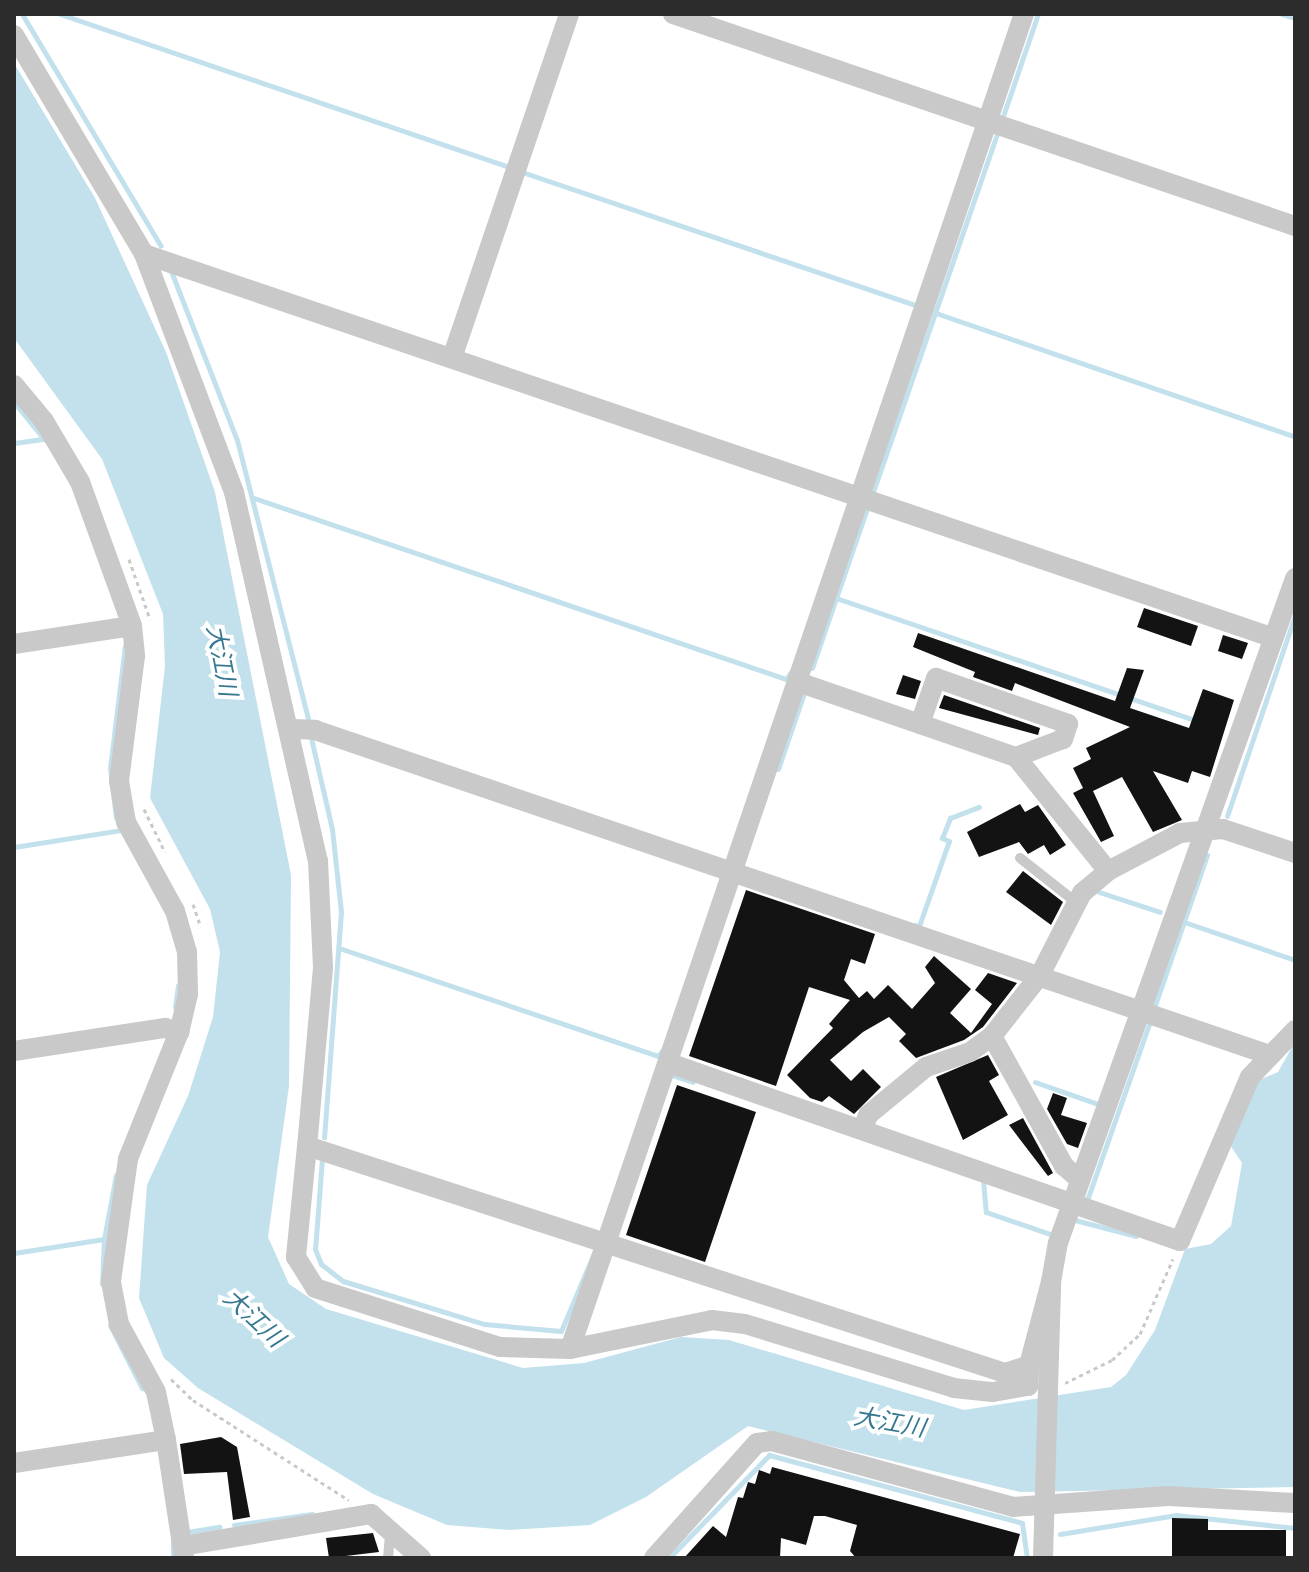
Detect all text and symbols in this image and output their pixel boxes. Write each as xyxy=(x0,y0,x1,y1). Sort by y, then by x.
water label: 大江川 xyxy=(198,623,240,699)
water label: 大江川 xyxy=(216,1285,288,1355)
water label: 大江川 xyxy=(851,1405,927,1445)

